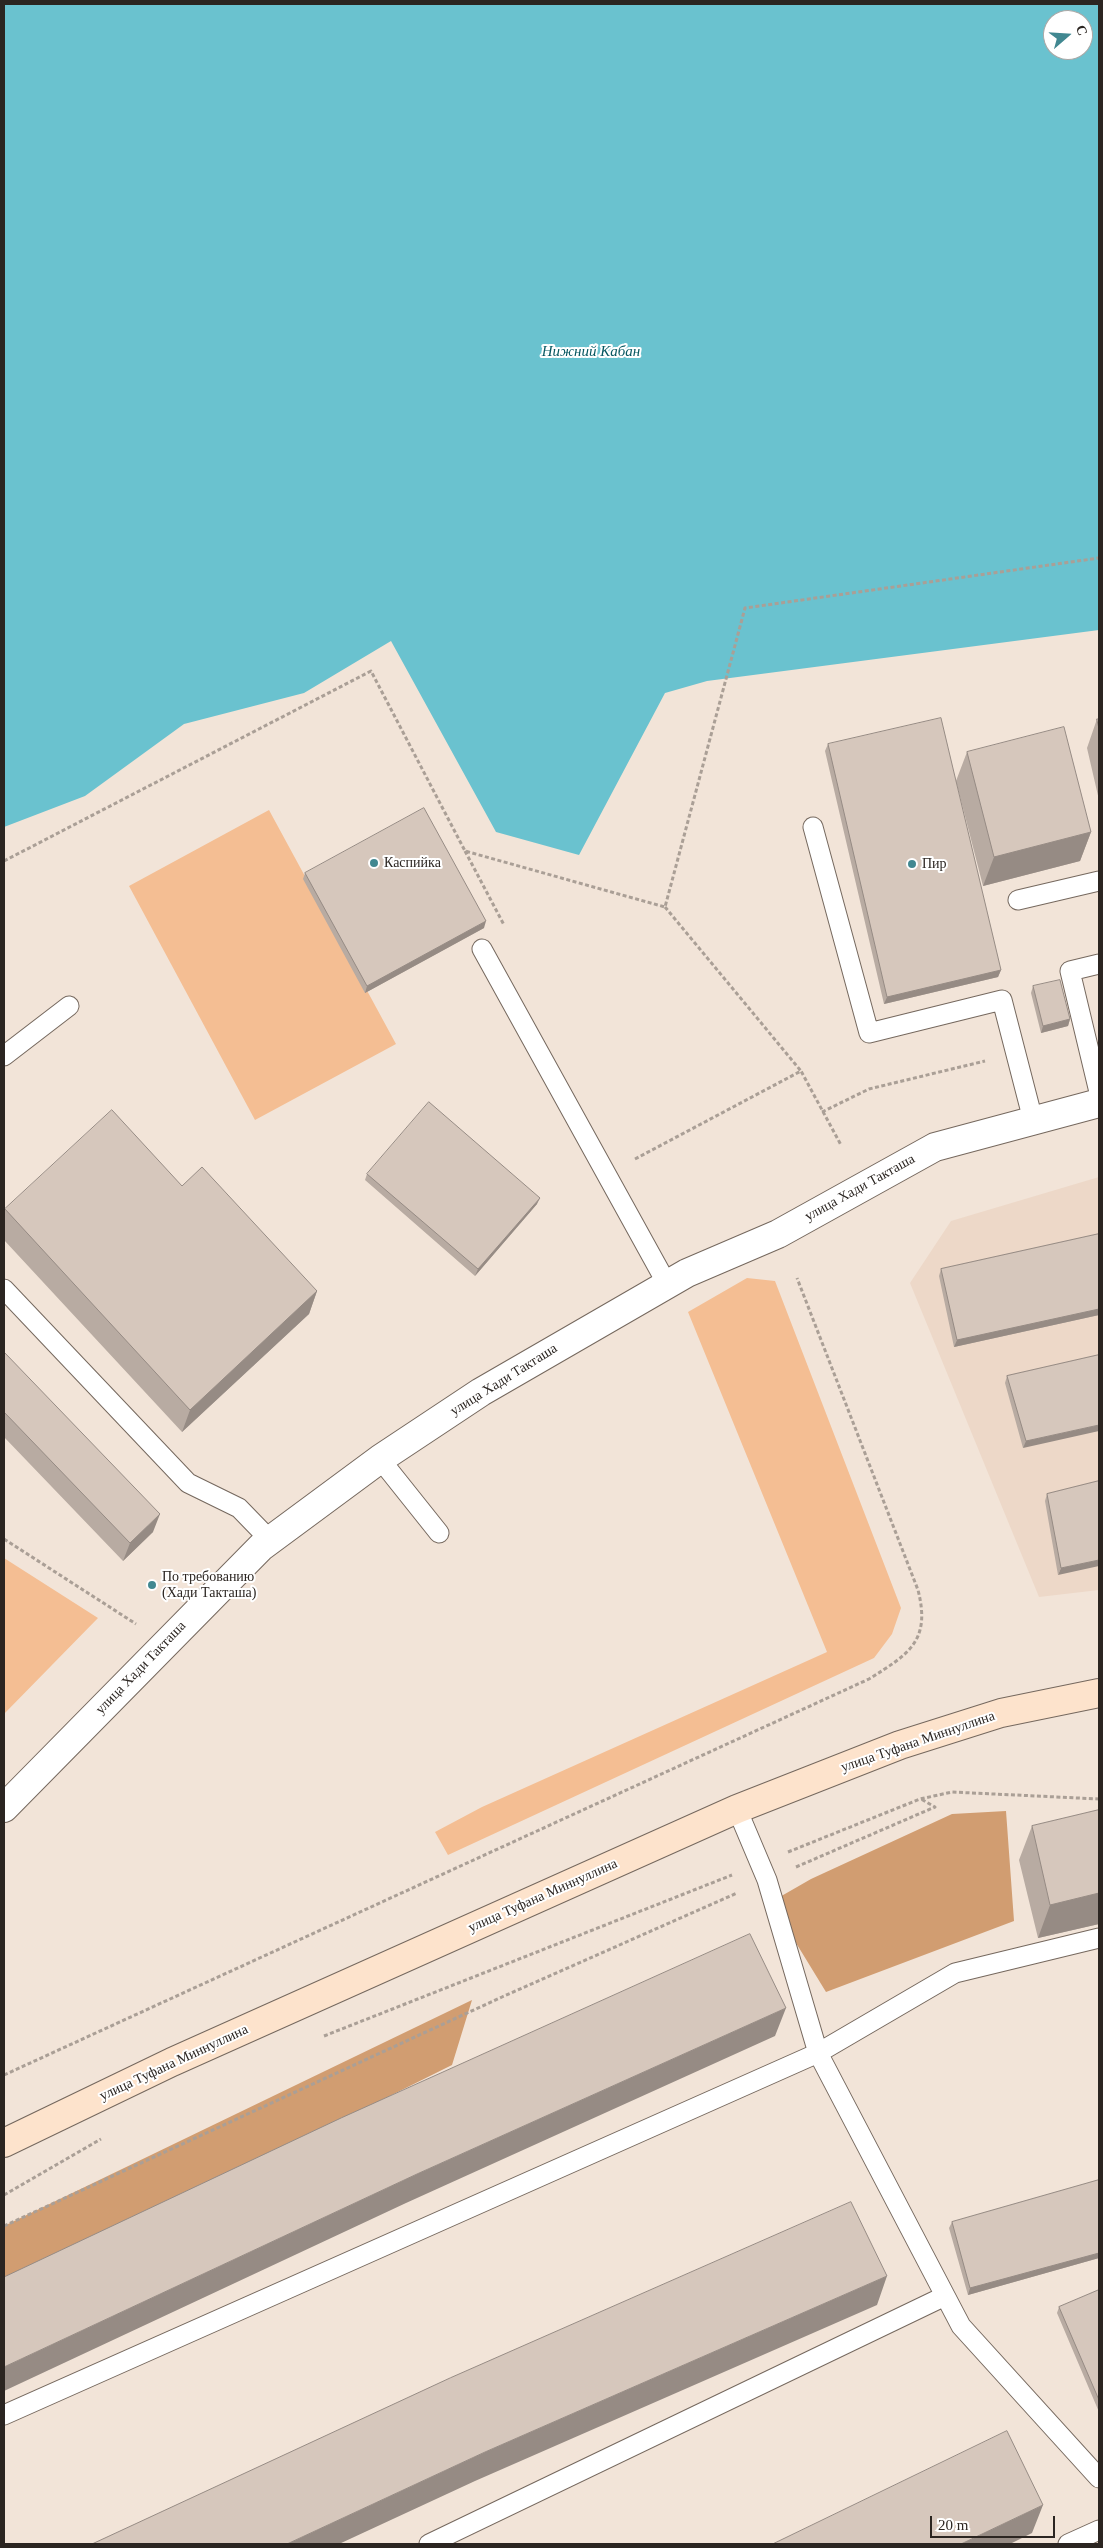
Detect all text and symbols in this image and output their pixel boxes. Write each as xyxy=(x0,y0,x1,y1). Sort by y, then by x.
north arrow xyxy=(1043,10,1093,60)
text: С xyxy=(1073,23,1090,38)
water label: Нижний Кабан xyxy=(542,343,640,361)
place label: Каспийка xyxy=(384,855,441,871)
place label: Пир xyxy=(922,856,947,872)
marker: Каспийка xyxy=(368,857,380,869)
marker: Пир xyxy=(906,858,918,870)
street label: улица Хади Такташа xyxy=(802,1151,918,1225)
street label: улица Хади Такташа xyxy=(447,1340,561,1420)
place label: По требованию (Хади Такташа) xyxy=(162,1569,256,1601)
marker: По требованию (Хади Такташа) xyxy=(146,1579,158,1591)
street label: улица Хади Такташа xyxy=(92,1618,190,1718)
street label: улица Туфана Миннуллина xyxy=(839,1708,997,1776)
street label: улица Туфана Миннуллина xyxy=(466,1855,620,1937)
street label: улица Туфана Миннуллина xyxy=(97,2021,251,2105)
scale bar xyxy=(933,2506,1058,2538)
text: 20 m xyxy=(938,2517,968,2533)

